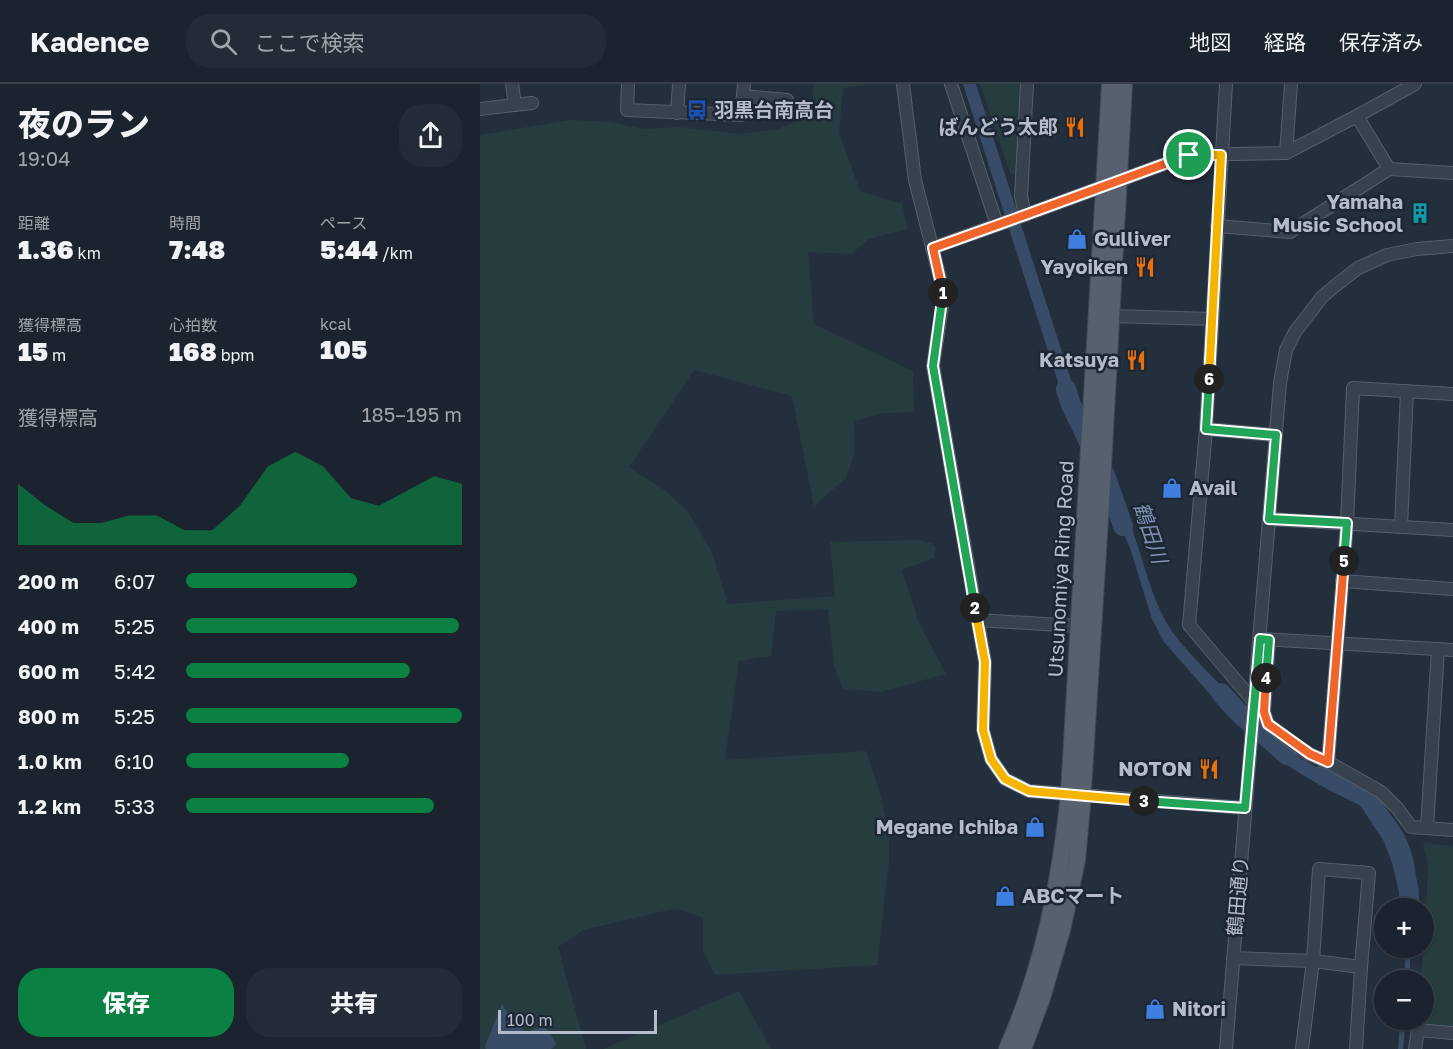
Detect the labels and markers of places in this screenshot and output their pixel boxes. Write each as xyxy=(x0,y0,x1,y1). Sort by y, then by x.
place label: 羽黒台南高台 xyxy=(714,97,834,121)
bus stop icon: 羽黒台南高台 xyxy=(685,98,709,122)
place label: ばんどう太郎 xyxy=(939,114,1058,138)
restaurant icon: ばんどう太郎 xyxy=(1063,115,1087,139)
pin xyxy=(1163,129,1214,180)
place label: Yamaha Music School xyxy=(1272,189,1403,236)
building icon: Yamaha Music School xyxy=(1408,201,1432,225)
place label: Gulliver xyxy=(1094,226,1171,250)
shop icon: Gulliver xyxy=(1065,227,1089,251)
place label: Yayoiken xyxy=(1040,254,1128,278)
restaurant icon: Yayoiken xyxy=(1133,255,1157,279)
pin: 1 xyxy=(928,278,958,308)
place label: Katsuya xyxy=(1039,347,1119,371)
restaurant icon: Katsuya xyxy=(1124,348,1148,372)
pin: 6 xyxy=(1194,364,1224,394)
place label: Avail xyxy=(1189,475,1237,499)
shop icon: Avail xyxy=(1160,476,1184,500)
pin: 5 xyxy=(1329,546,1359,576)
pin: 2 xyxy=(960,593,990,623)
pin: 4 xyxy=(1251,663,1281,693)
place label: NOTON xyxy=(1118,756,1192,780)
restaurant icon: NOTON xyxy=(1197,757,1221,781)
pin: 3 xyxy=(1129,786,1159,816)
place label: Megane Ichiba xyxy=(876,814,1018,838)
shop icon: Megane Ichiba xyxy=(1023,815,1047,839)
place label: ABCマート xyxy=(1022,883,1124,907)
shop icon: ABCマート xyxy=(993,884,1017,908)
place label: Nitori xyxy=(1172,996,1226,1020)
shop icon: Nitori xyxy=(1143,997,1167,1021)

